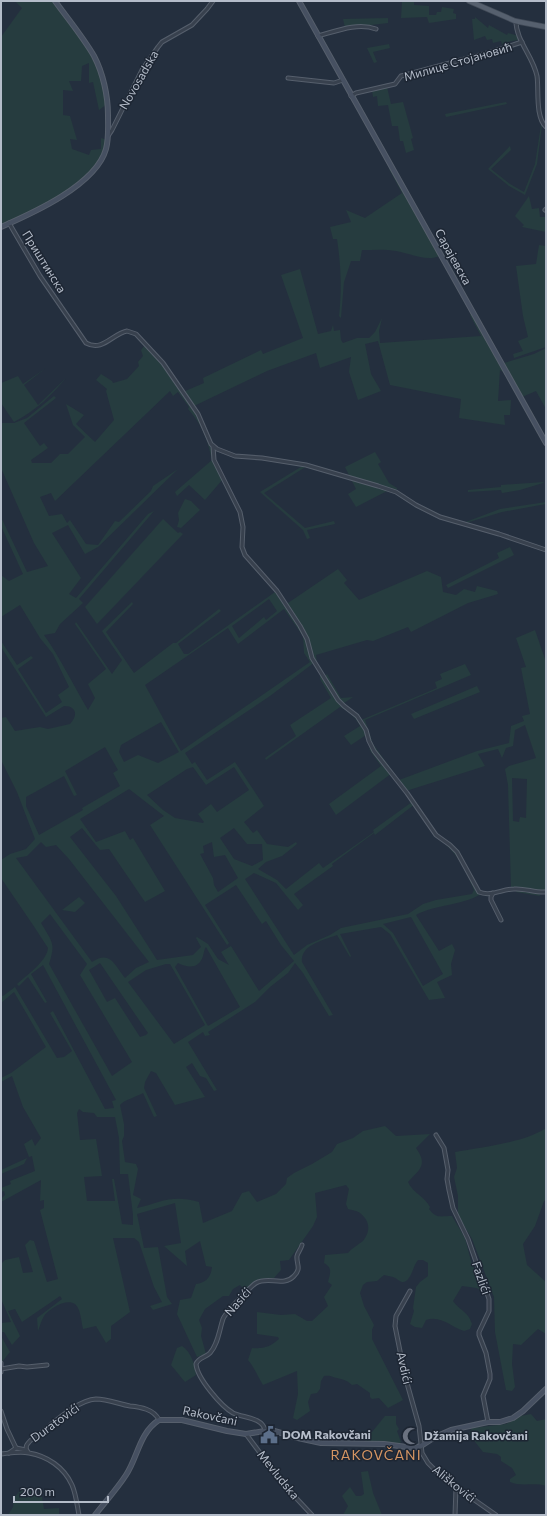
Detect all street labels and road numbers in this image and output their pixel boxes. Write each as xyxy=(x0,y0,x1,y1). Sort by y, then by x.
street label: Милице Стојановић xyxy=(402,39,513,83)
street label: Novosadska xyxy=(116,47,161,112)
street label: Сарајевска xyxy=(433,226,475,287)
street label: Приштинска xyxy=(20,228,70,295)
street label: Fazlići xyxy=(470,1259,494,1296)
street label: Nasići xyxy=(221,1284,253,1318)
street label: Avdići xyxy=(394,1350,415,1385)
street label: Duratovići xyxy=(27,1400,81,1444)
street label: Rakovčani xyxy=(182,1402,239,1428)
street label: Mevludska xyxy=(255,1447,303,1502)
street label: Ališkovići xyxy=(430,1462,479,1505)

